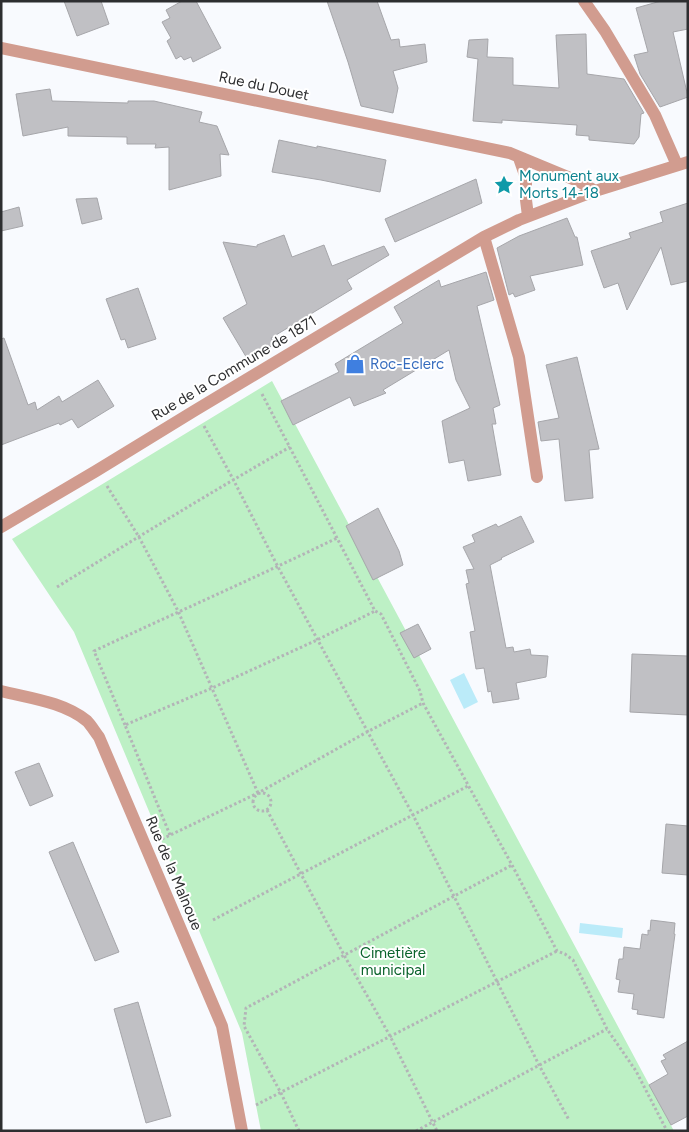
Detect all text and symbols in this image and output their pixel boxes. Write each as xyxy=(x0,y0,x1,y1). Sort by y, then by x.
street label: Rue du Douet xyxy=(217,68,311,104)
place label: Monument aux Morts 14-18 xyxy=(519,167,619,202)
place icon: Monument aux Morts 14-18 xyxy=(493,174,515,196)
street label: Rue de la Commune de 1871 xyxy=(148,312,320,424)
shop icon: Roc-Eclerc xyxy=(344,353,366,375)
place label: Roc-Eclerc xyxy=(370,355,444,373)
street label: Rue de la Malnoue xyxy=(142,813,206,933)
park label: Cimetière municipal xyxy=(360,944,426,979)

